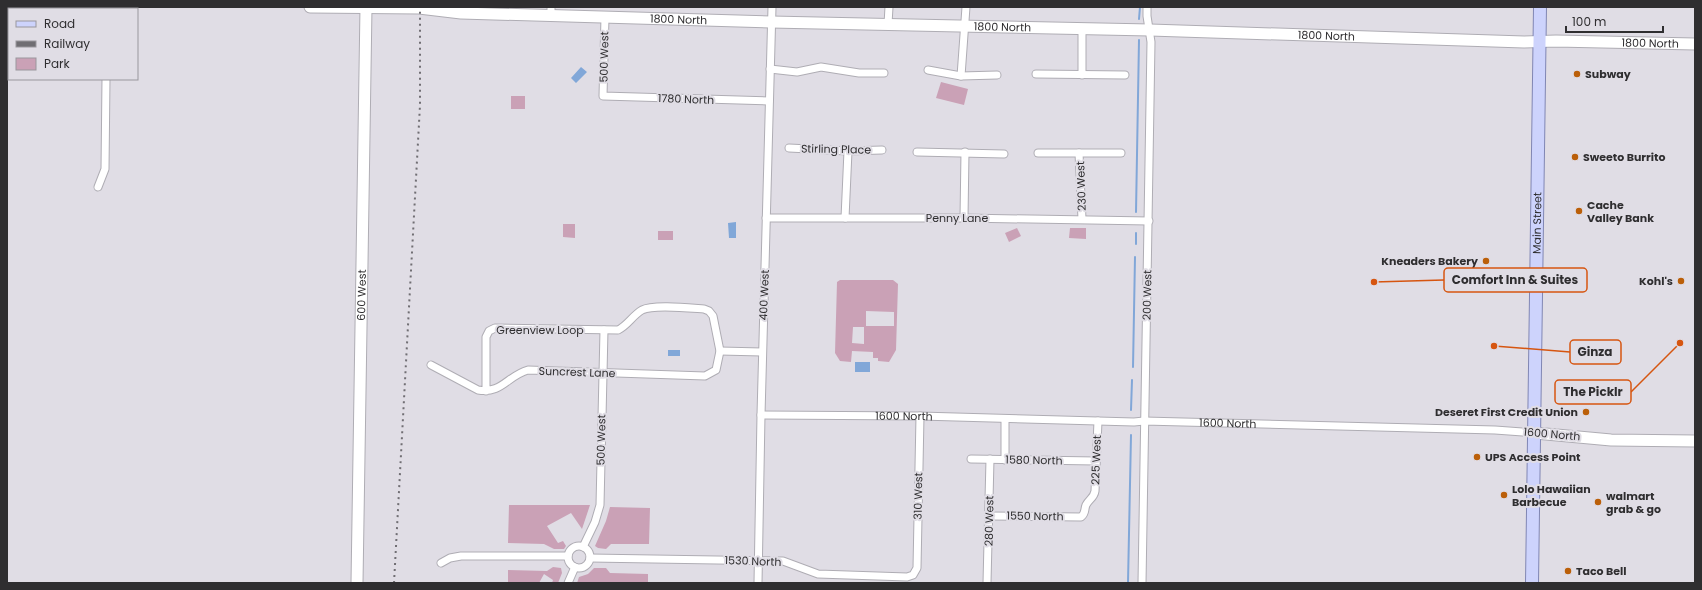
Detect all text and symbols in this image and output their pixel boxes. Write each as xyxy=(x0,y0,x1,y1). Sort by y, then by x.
legend xyxy=(8,8,138,80)
scale bar xyxy=(1566,8,1663,34)
street label: 1800 North xyxy=(650,10,707,28)
text: 100 m xyxy=(1572,13,1606,30)
text: Road xyxy=(44,15,75,32)
street label: 1800 North xyxy=(974,18,1031,35)
street label: 1800 North xyxy=(1298,27,1355,45)
street label: 500 West xyxy=(596,31,612,83)
street label: 1800 North xyxy=(1621,34,1679,52)
text: Railway xyxy=(44,35,90,52)
text: Park xyxy=(44,55,71,72)
place label: Subway xyxy=(1585,66,1631,82)
marker: Subway xyxy=(1572,69,1582,79)
street label: 1780 North xyxy=(658,90,714,108)
street label: Stirling Place xyxy=(801,140,871,158)
place label: Sweeto Burrito xyxy=(1583,149,1665,165)
marker: Sweeto Burrito xyxy=(1570,152,1580,162)
street label: 230 West xyxy=(1072,161,1090,211)
street label: Main Street xyxy=(1529,192,1545,254)
place label: Cache Valley Bank xyxy=(1587,197,1654,226)
marker: Cache Valley Bank xyxy=(1574,206,1584,216)
street label: Penny Lane xyxy=(926,210,988,226)
place label: Kneaders Bakery xyxy=(1381,253,1478,269)
marker: Kneaders Bakery xyxy=(1481,256,1491,266)
callout: Comfort Inn & Suites xyxy=(1444,268,1587,292)
street label: 600 West xyxy=(353,269,370,321)
street label: 400 West xyxy=(755,269,773,321)
street label: 200 West xyxy=(1139,270,1155,320)
text: Comfort Inn & Suites xyxy=(1452,271,1578,288)
place label: Kohl's xyxy=(1639,273,1673,289)
marker: Kohl's xyxy=(1676,276,1686,286)
street label: Greenview Loop xyxy=(496,322,584,338)
callout: Ginza xyxy=(1570,340,1621,364)
text: Ginza xyxy=(1578,343,1612,360)
street label: Suncrest Lane xyxy=(538,363,616,381)
callout: The Picklr xyxy=(1555,380,1631,404)
text: The Picklr xyxy=(1563,383,1623,400)
place label: Deseret First Credit Union xyxy=(1435,404,1578,420)
marker: Deseret First Credit Union xyxy=(1581,407,1591,417)
street label: 1600 North xyxy=(875,408,933,424)
street label: 500 West xyxy=(593,414,609,466)
street label: 1600 North xyxy=(1199,414,1257,432)
street label: 1600 North xyxy=(1523,424,1581,444)
street label: 225 West xyxy=(1087,435,1105,485)
place label: UPS Access Point xyxy=(1485,449,1581,465)
street label: 1580 North xyxy=(1005,452,1063,468)
marker: UPS Access Point xyxy=(1472,452,1482,462)
street label: 310 West xyxy=(910,472,926,520)
place label: Lolo Hawaiian Barbecue xyxy=(1512,481,1591,510)
place label: walmart grab & go xyxy=(1606,488,1661,517)
marker: Lolo Hawaiian Barbecue xyxy=(1499,490,1509,500)
street label: 280 West xyxy=(981,496,997,546)
marker: walmart grab & go xyxy=(1593,497,1603,507)
street label: 1550 North xyxy=(1006,508,1064,524)
street label: 1530 North xyxy=(724,552,782,570)
place label: Taco Bell xyxy=(1576,563,1626,579)
marker: Taco Bell xyxy=(1563,566,1573,576)

